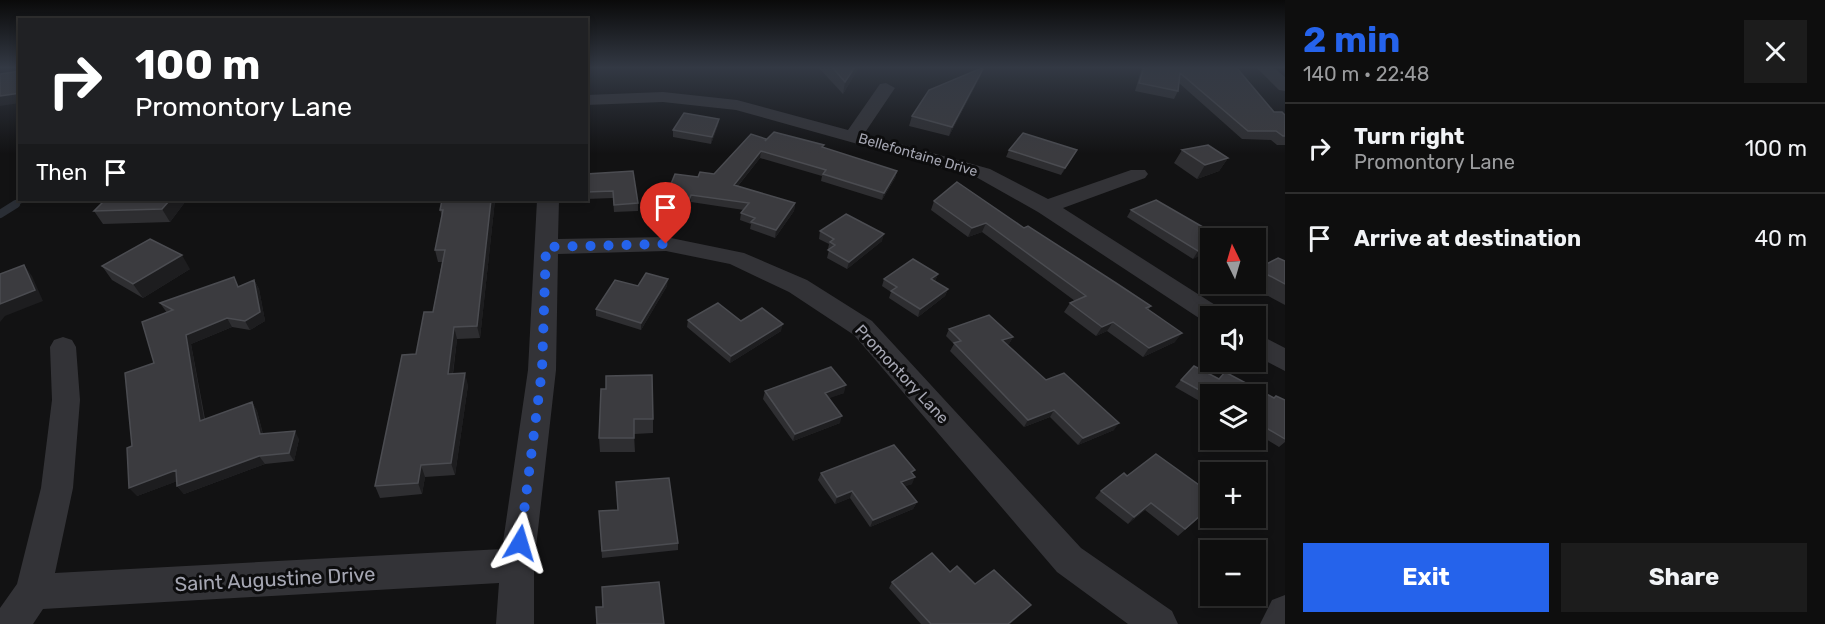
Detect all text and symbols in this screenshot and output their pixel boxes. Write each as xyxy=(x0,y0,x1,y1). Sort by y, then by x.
text: 2 min xyxy=(1303,18,1401,61)
button: close xyxy=(1744,20,1807,83)
text: 100 m xyxy=(135,40,260,90)
icon: right xyxy=(36,42,114,120)
text: 140 m · 22:48 xyxy=(1303,62,1430,86)
text: Promontory Lane xyxy=(135,91,352,123)
text: Turn right xyxy=(1354,123,1464,150)
street label: Bellefontaine Drive xyxy=(856,130,980,180)
icon: right xyxy=(1303,132,1336,165)
text: 100 m xyxy=(1745,135,1807,162)
text: Promontory Lane xyxy=(1354,150,1515,174)
icon: arrive xyxy=(99,156,132,189)
text: Then xyxy=(36,159,87,186)
pin xyxy=(640,182,691,244)
icon: arrive xyxy=(649,191,682,224)
icon: arrive xyxy=(1303,222,1336,255)
text: Arrive at destination xyxy=(1354,225,1581,252)
text: 40 m xyxy=(1754,225,1807,252)
north arrow xyxy=(1200,228,1266,294)
map controls xyxy=(1200,228,1266,606)
button: sound xyxy=(1200,306,1266,372)
street label: Promontory Lane xyxy=(851,320,953,428)
button: layers xyxy=(1200,384,1266,450)
button: + xyxy=(1200,462,1266,528)
position arrow xyxy=(488,511,552,575)
button: − xyxy=(1200,540,1266,606)
button: Exit xyxy=(1303,543,1549,612)
button: Share xyxy=(1561,543,1807,612)
street label: Saint Augustine Drive xyxy=(174,562,376,596)

